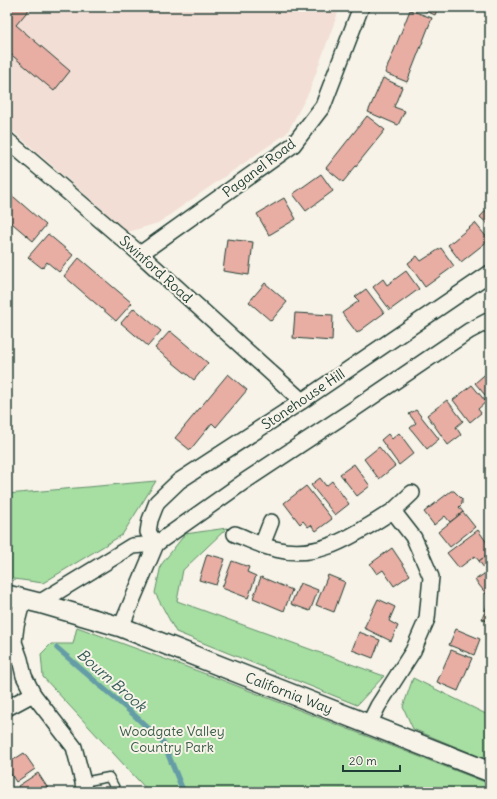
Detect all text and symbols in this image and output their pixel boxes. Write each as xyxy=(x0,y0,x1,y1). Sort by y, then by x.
street label: Paganel Road xyxy=(219,135,299,201)
street label: Swinford Road xyxy=(116,232,196,306)
street label: Stonehouse Hill xyxy=(258,365,348,433)
water label: Bourn Brook xyxy=(73,645,152,716)
street label: California Way xyxy=(243,668,335,718)
park label: Woodgate Valley Country Park xyxy=(119,722,225,756)
scale bar xyxy=(343,747,400,773)
text: 20 m xyxy=(349,753,377,768)

